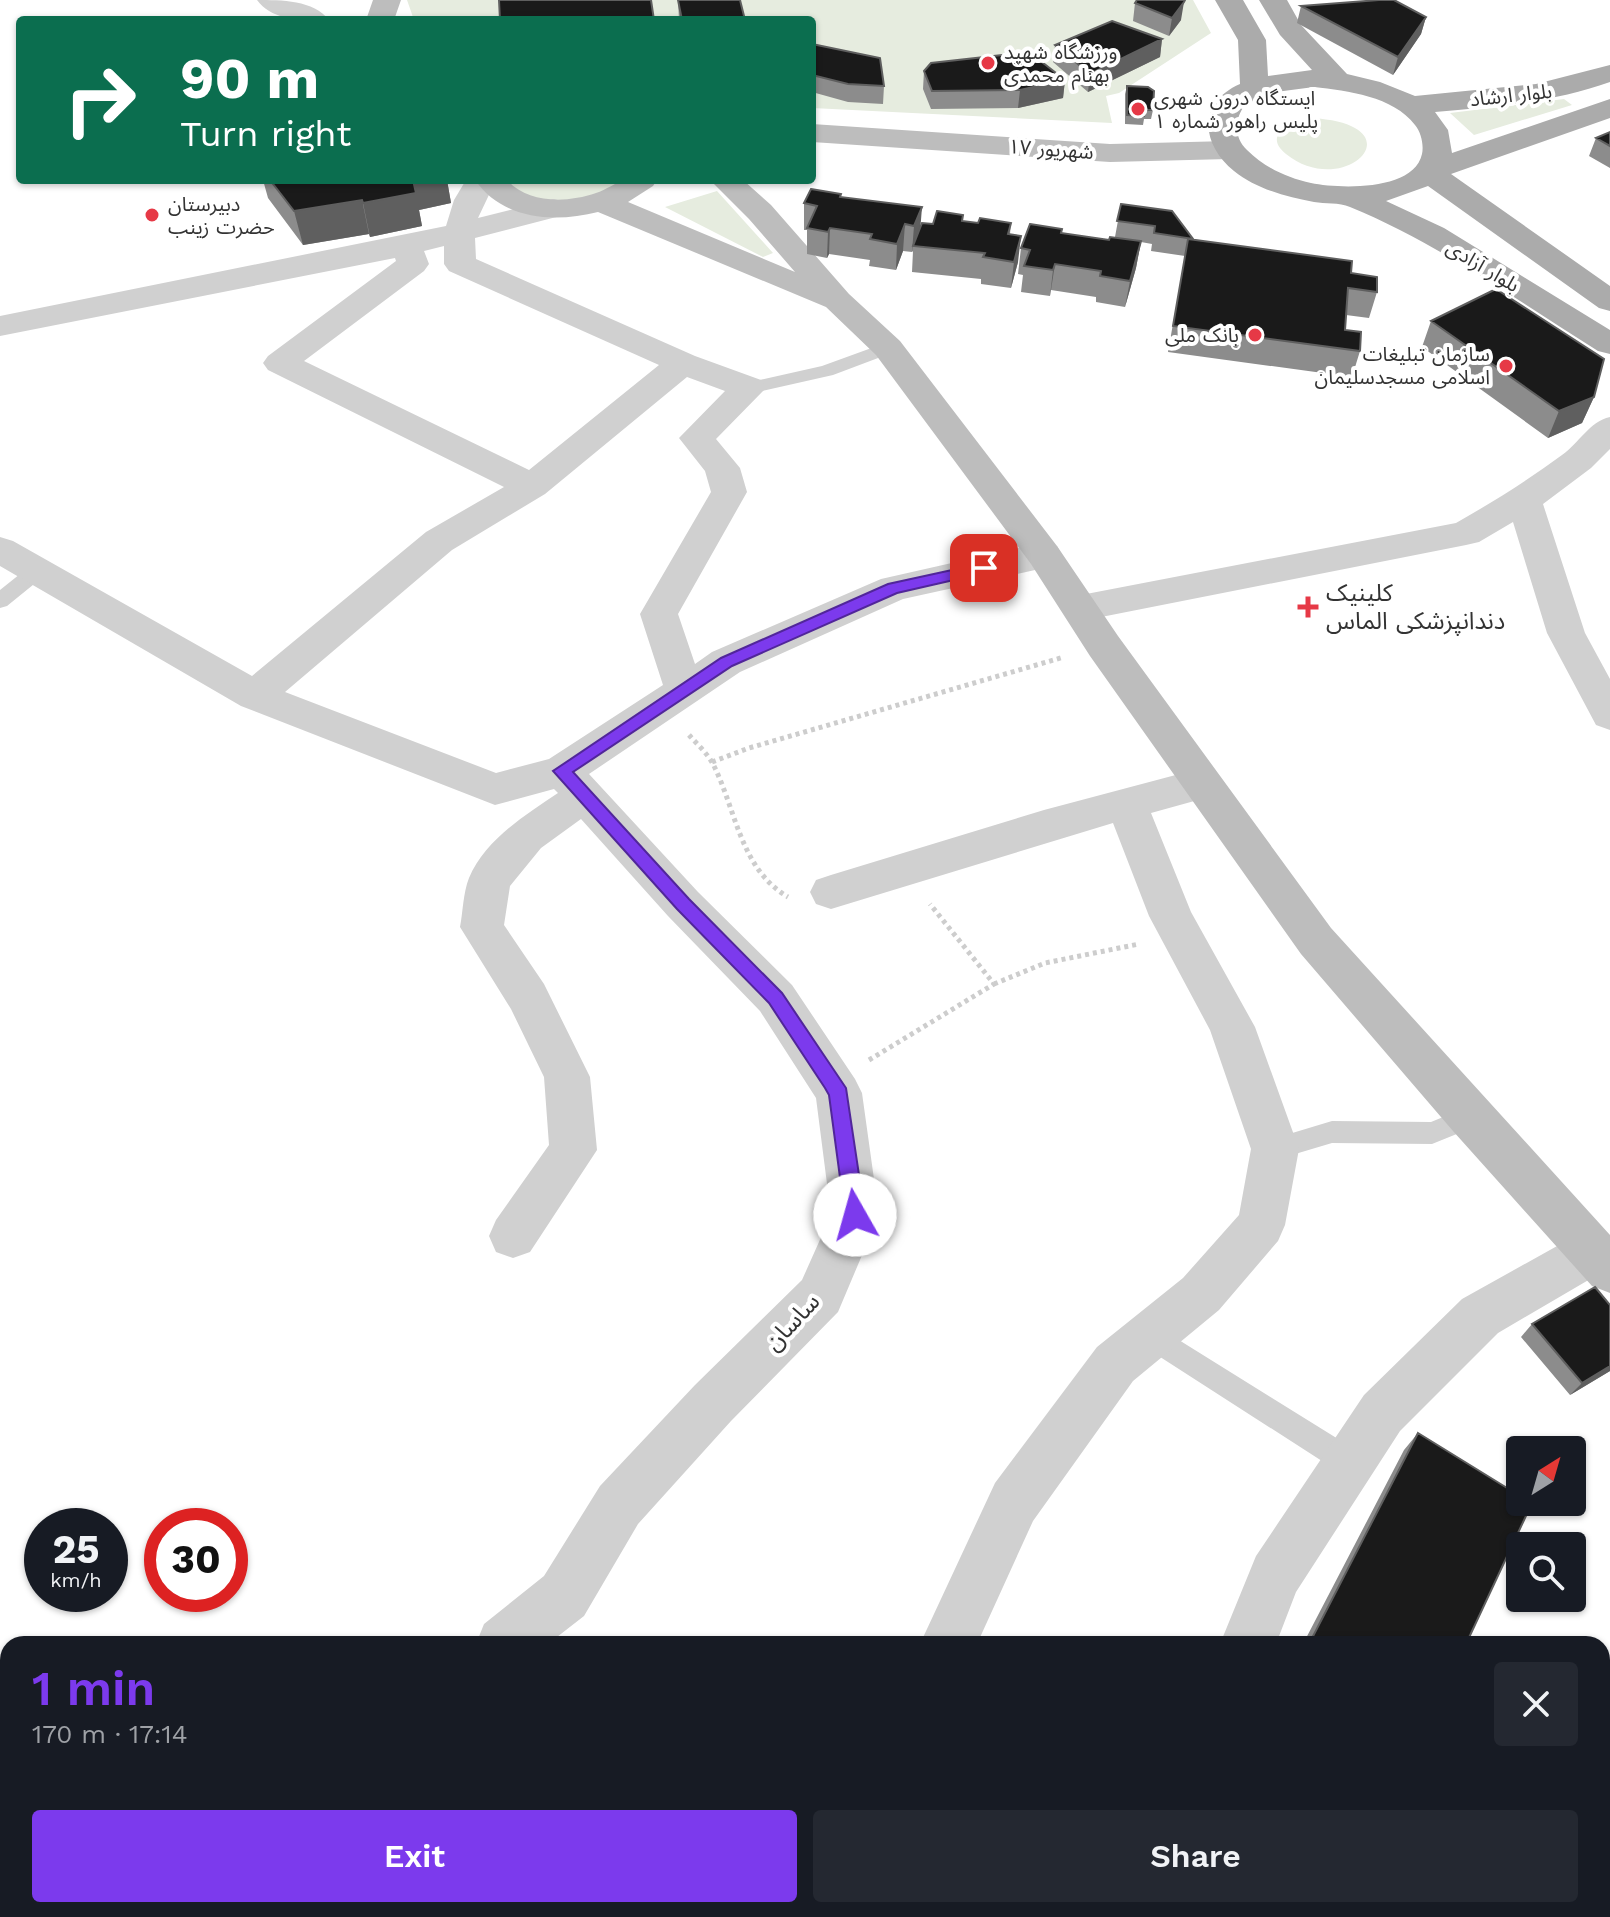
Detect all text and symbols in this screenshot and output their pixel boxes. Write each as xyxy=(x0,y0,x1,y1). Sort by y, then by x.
place label: ورزشگاه شهید بهنام محمدی xyxy=(1004,40,1118,90)
text: 90 m xyxy=(180,46,319,112)
icon: right xyxy=(48,48,152,152)
marker: ورزشگاه شهید بهنام محمدی xyxy=(979,54,997,72)
street label: بلوار ارشاد xyxy=(1469,79,1553,111)
place label: ایستگاه درون شهری پلیس راهور شماره ۱ xyxy=(1154,86,1318,134)
marker: ایستگاه درون شهری پلیس راهور شماره ۱ xyxy=(1129,100,1147,118)
text: Turn right xyxy=(180,113,351,155)
street label: ۱۷ شهریور xyxy=(1007,134,1095,164)
place label: دبیرستان حضرت زینب xyxy=(168,192,275,239)
marker: دبیرستان حضرت زینب xyxy=(143,206,161,224)
street label: بلوار آزادی xyxy=(1442,235,1524,297)
place label: بانک ملی xyxy=(1165,323,1239,347)
marker: بانک ملی xyxy=(1246,326,1264,344)
place label: سازمان تبلیغات اسلامی مسجدسلیمان xyxy=(1314,342,1490,389)
marker: سازمان تبلیغات اسلامی مسجدسلیمان xyxy=(1497,357,1515,375)
pin xyxy=(950,534,1018,602)
icon: arrive xyxy=(962,546,1006,590)
place label: کلینیک دندانپزشکی الماس xyxy=(1326,579,1505,636)
marker: کلینیک دندانپزشکی الماس xyxy=(1297,596,1319,618)
position arrow xyxy=(813,1173,897,1257)
street label: ساسان xyxy=(759,1288,825,1356)
north arrow xyxy=(1506,1436,1586,1516)
map controls xyxy=(1506,1436,1586,1612)
speed limit sign: 30 xyxy=(144,1508,248,1612)
text: 25 xyxy=(52,1526,100,1573)
button: search xyxy=(1506,1532,1586,1612)
text: km/h xyxy=(50,1568,102,1592)
text: 1 min xyxy=(32,1660,155,1717)
button: close xyxy=(1494,1662,1578,1746)
text: 170 m · 17:14 xyxy=(32,1719,188,1749)
button: Exit xyxy=(32,1810,797,1902)
button: Share xyxy=(813,1810,1578,1902)

